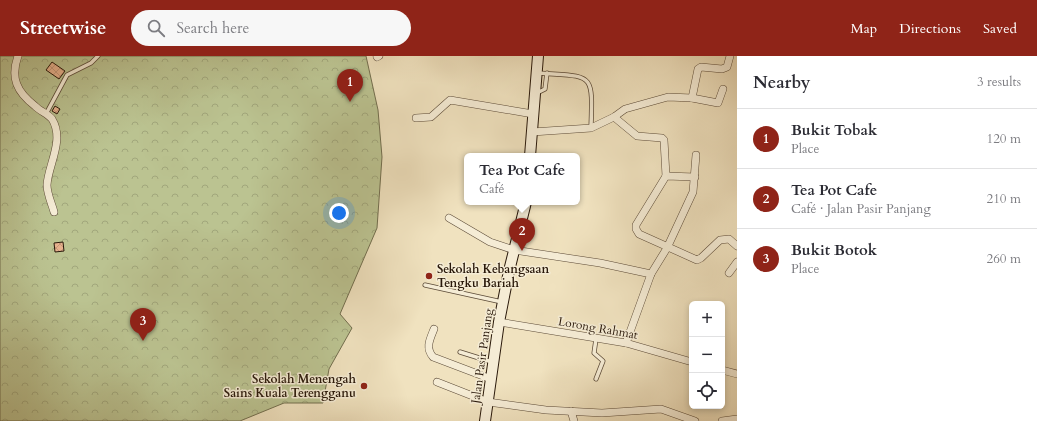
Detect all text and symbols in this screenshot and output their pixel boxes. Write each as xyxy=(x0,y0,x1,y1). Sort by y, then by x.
search box xyxy=(131,10,411,46)
text: Streetwise xyxy=(20,15,107,41)
icon: search xyxy=(145,17,167,39)
text: Search here xyxy=(177,18,249,38)
text: Map xyxy=(851,19,877,38)
text: Directions xyxy=(899,19,961,38)
text: Saved xyxy=(983,19,1017,38)
pin: 1 xyxy=(337,69,363,102)
text: Nearby xyxy=(753,71,810,94)
text: 3 results xyxy=(977,73,1021,91)
text: Bukit Tobak xyxy=(791,120,877,140)
text: 1 xyxy=(763,130,769,148)
text: 120 m xyxy=(987,130,1021,148)
text: Place xyxy=(791,140,819,158)
popup xyxy=(464,153,580,205)
text: Tea Pot Cafe xyxy=(479,160,565,180)
text: Café xyxy=(479,180,504,198)
text: Tea Pot Cafe xyxy=(791,180,877,200)
text: 2 xyxy=(763,190,769,208)
text: 210 m xyxy=(987,190,1021,208)
text: Café · Jalan Pasir Panjang xyxy=(791,200,931,218)
your location xyxy=(329,203,349,223)
pin: 2 xyxy=(509,218,535,251)
text: Bukit Botok xyxy=(791,240,877,260)
text: 3 xyxy=(763,250,769,268)
text: 260 m xyxy=(987,250,1021,268)
text: Place xyxy=(791,260,819,278)
place label: Sekolah Kebangsaan Tengku Bariah xyxy=(437,261,549,291)
marker: Sekolah Kebangsaan Tengku Bariah xyxy=(424,271,434,281)
map controls xyxy=(689,301,725,409)
button: + xyxy=(689,301,725,337)
street label: Jalan Pasir Panjang xyxy=(467,307,497,407)
pin: 3 xyxy=(130,308,156,341)
street label: Lorong Rahmat xyxy=(557,313,639,343)
button: − xyxy=(689,337,725,373)
place label: Sekolah Menengah Sains Kuala Terengganu xyxy=(224,371,357,401)
button: locate xyxy=(689,373,725,409)
marker: Sekolah Menengah Sains Kuala Terengganu xyxy=(359,381,369,391)

